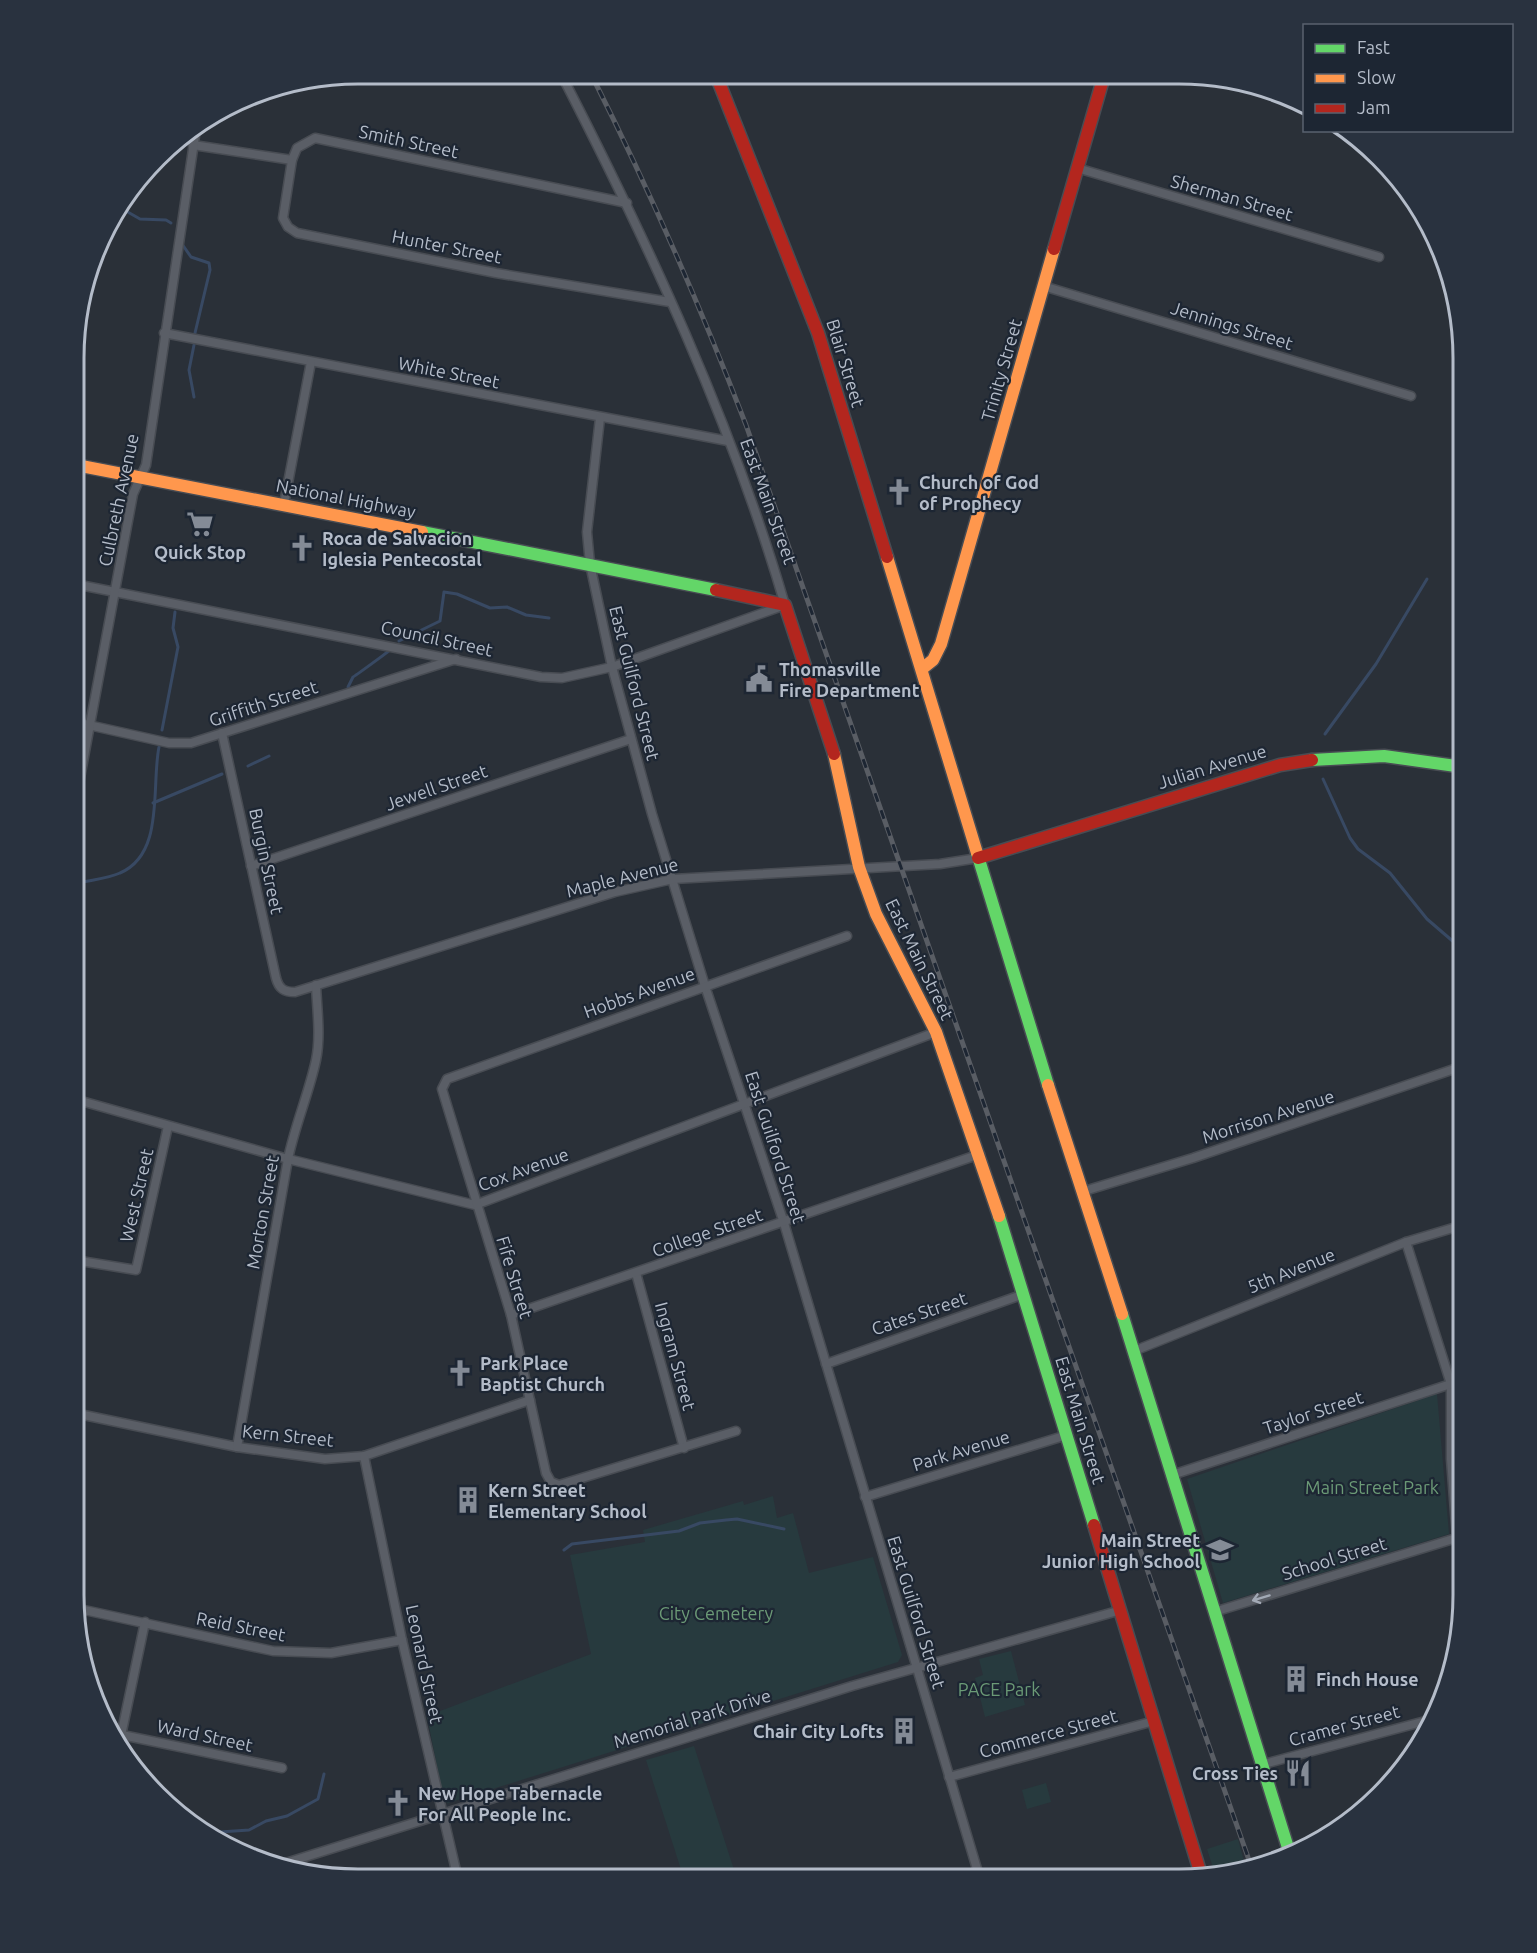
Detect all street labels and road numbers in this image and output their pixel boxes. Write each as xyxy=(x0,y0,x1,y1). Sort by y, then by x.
street label: Smith Street xyxy=(357,121,461,161)
street label: Sherman Street xyxy=(1169,170,1295,224)
street label: Hunter Street xyxy=(390,226,504,266)
street label: Jennings Street xyxy=(1169,297,1295,353)
street label: Blair Street xyxy=(823,317,869,409)
street label: Trinity Street xyxy=(977,317,1025,423)
street label: White Street xyxy=(397,352,501,392)
street label: Culbreth Avenue xyxy=(94,432,142,568)
street label: East Main Street xyxy=(737,435,801,567)
street label: National Highway xyxy=(274,475,418,521)
street label: East Guilford Street xyxy=(606,604,664,762)
street label: Council Street xyxy=(379,616,495,660)
street label: Griffith Street xyxy=(206,676,320,730)
street label: Julian Avenue xyxy=(1155,740,1269,792)
street label: Jewell Street xyxy=(382,760,490,814)
street label: Burgin Street xyxy=(246,806,288,916)
street label: Maple Avenue xyxy=(564,853,680,901)
street label: East Main Street xyxy=(882,895,958,1023)
street label: Hobbs Avenue xyxy=(581,963,697,1021)
street label: East Guilford Street xyxy=(742,1068,810,1226)
street label: Morrison Avenue xyxy=(1199,1085,1337,1147)
street label: Cox Avenue xyxy=(475,1143,571,1195)
street label: West Street xyxy=(116,1146,156,1244)
street label: Morton Street xyxy=(242,1154,282,1270)
street label: College Street xyxy=(649,1204,765,1260)
street label: Fife Street xyxy=(493,1233,537,1321)
street label: 5th Avenue xyxy=(1244,1243,1338,1297)
street label: Cates Street xyxy=(869,1287,969,1339)
street label: Ingram Street xyxy=(652,1300,700,1412)
street label: East Main Street xyxy=(1052,1354,1110,1486)
street label: Taylor Street xyxy=(1261,1386,1365,1438)
street label: Kern Street xyxy=(241,1420,335,1450)
street label: Park Avenue xyxy=(910,1426,1012,1474)
street label: East Guilford Street xyxy=(884,1533,950,1691)
street label: School Street xyxy=(1279,1533,1389,1583)
street label: Leonard Street xyxy=(403,1603,447,1725)
street label: Reid Street xyxy=(195,1608,287,1644)
street label: Memorial Park Drive xyxy=(611,1685,773,1751)
street label: Cramer Street xyxy=(1286,1701,1402,1749)
street label: Commerce Street xyxy=(977,1705,1119,1761)
street label: Ward Street xyxy=(155,1715,255,1755)

